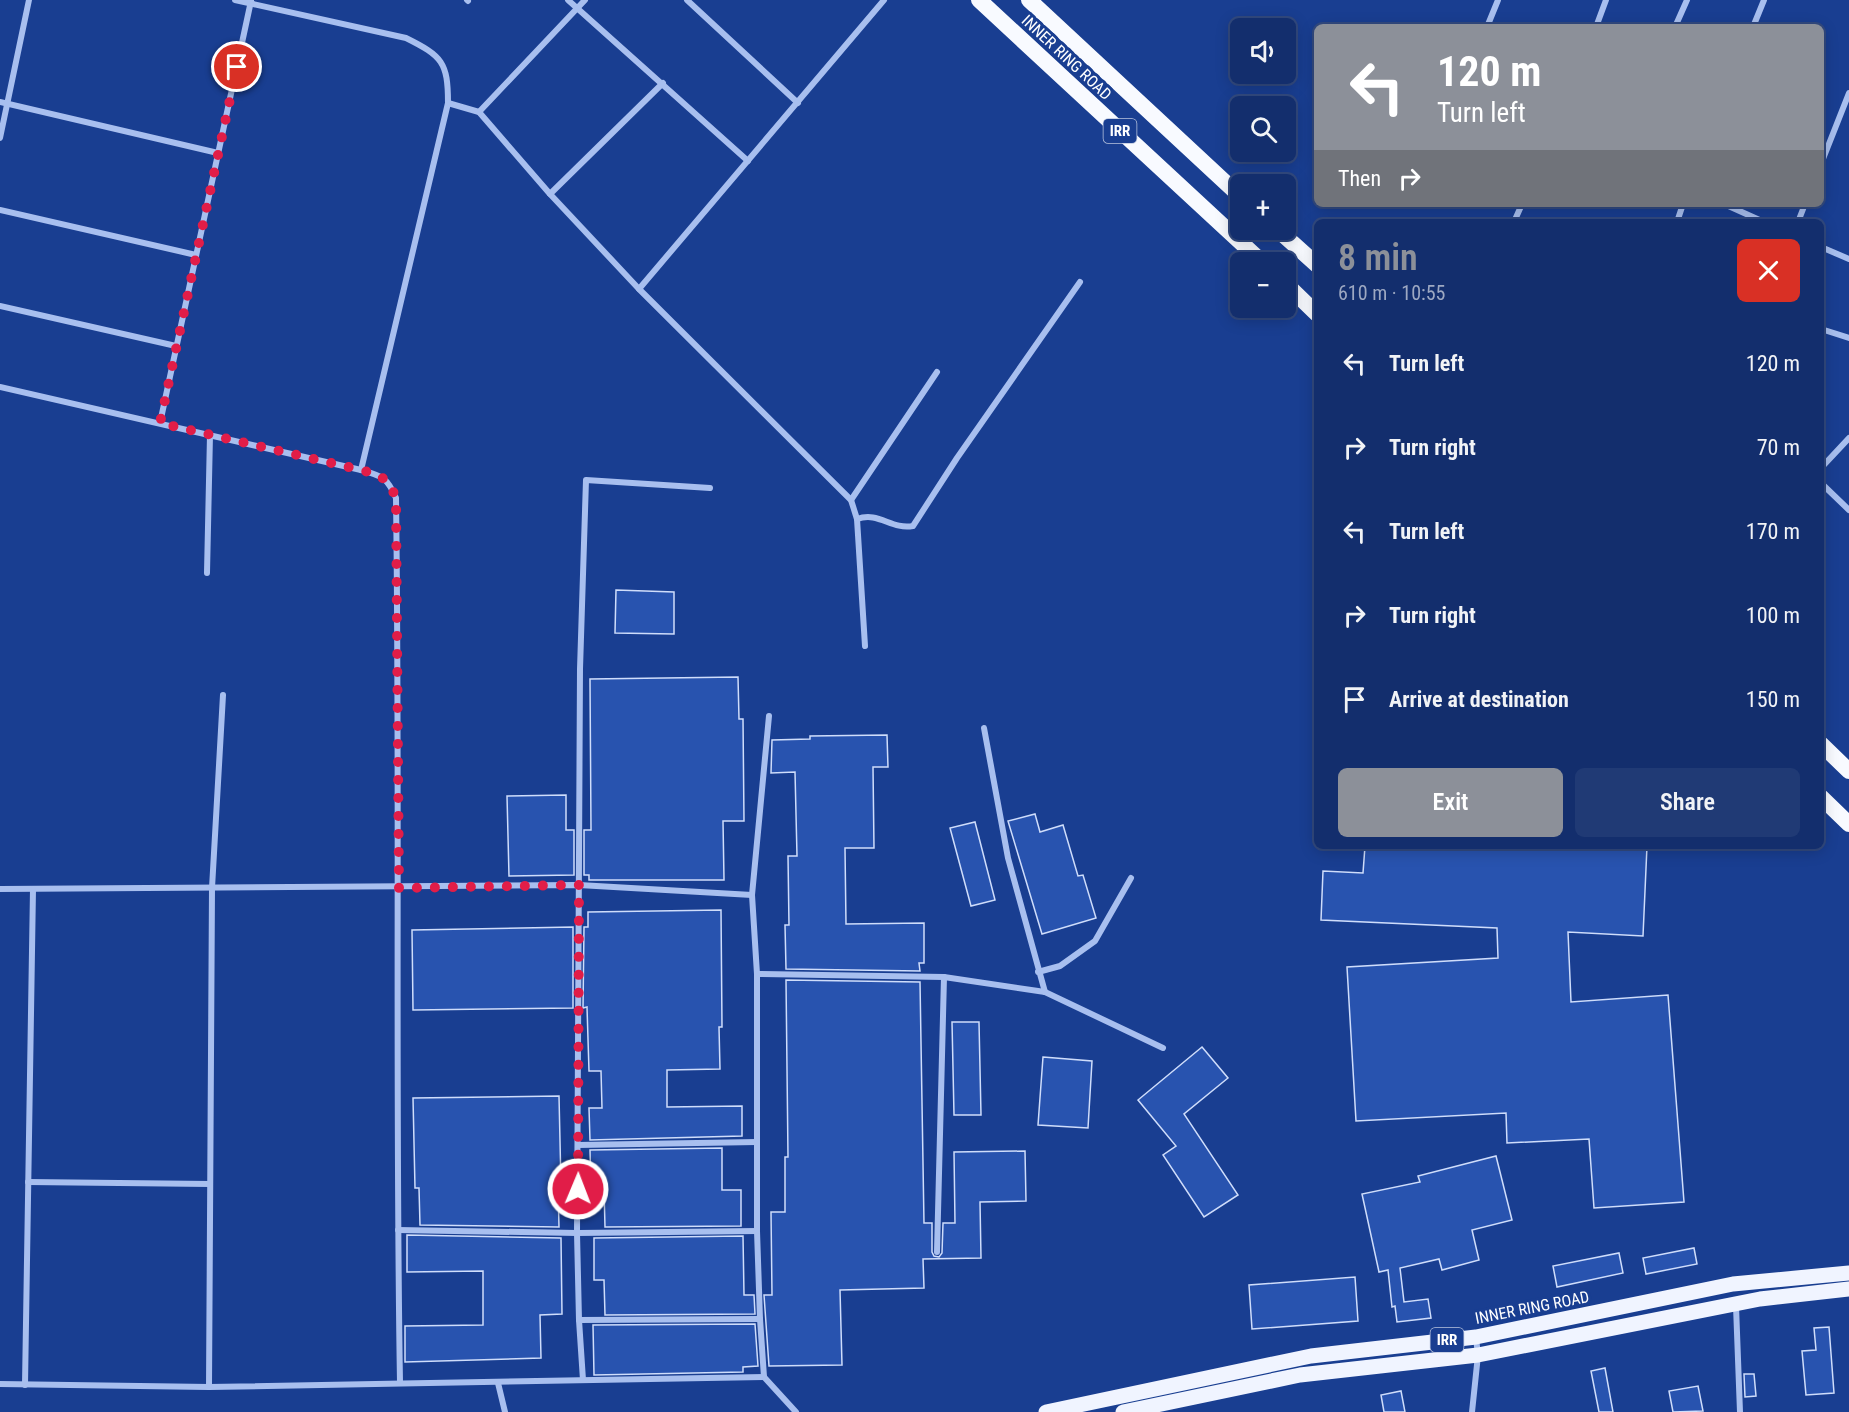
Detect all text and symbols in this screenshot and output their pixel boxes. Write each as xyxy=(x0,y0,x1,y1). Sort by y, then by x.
street label: INNER RING ROAD xyxy=(1018,11,1115,104)
map controls xyxy=(1230,18,1296,318)
button: sound xyxy=(1230,18,1296,84)
pin xyxy=(211,41,262,92)
text: 120 m xyxy=(1437,47,1542,96)
icon: left xyxy=(1338,48,1416,126)
icon: arrive xyxy=(220,50,253,83)
button: search xyxy=(1230,96,1296,162)
text: Turn left xyxy=(1437,97,1526,129)
road number: IRR xyxy=(1104,119,1136,143)
icon: right xyxy=(1393,162,1426,195)
text: Then xyxy=(1338,166,1381,191)
button: + xyxy=(1230,174,1296,240)
text: 8 min xyxy=(1338,237,1418,279)
button: close xyxy=(1737,239,1800,302)
button: − xyxy=(1230,252,1296,318)
text: 610 m · 10:55 xyxy=(1338,281,1445,305)
icon: left xyxy=(1338,347,1371,380)
text: Turn left xyxy=(1389,351,1464,376)
text: 120 m xyxy=(1746,351,1800,376)
icon: right xyxy=(1338,431,1371,464)
text: Turn right xyxy=(1389,435,1476,460)
text: 70 m xyxy=(1757,435,1800,460)
icon: left xyxy=(1338,515,1371,548)
text: Turn left xyxy=(1389,519,1464,544)
text: 170 m xyxy=(1746,519,1800,544)
icon: right xyxy=(1338,599,1371,632)
text: Turn right xyxy=(1389,603,1476,628)
text: 100 m xyxy=(1746,603,1800,628)
icon: arrive xyxy=(1338,683,1371,716)
text: Arrive at destination xyxy=(1389,687,1569,712)
text: 150 m xyxy=(1746,687,1800,712)
button: Exit xyxy=(1338,768,1563,837)
button: Share xyxy=(1575,768,1800,837)
position arrow xyxy=(546,1157,610,1221)
street label: INNER RING ROAD xyxy=(1473,1287,1591,1328)
road number: IRR xyxy=(1430,1328,1464,1352)

